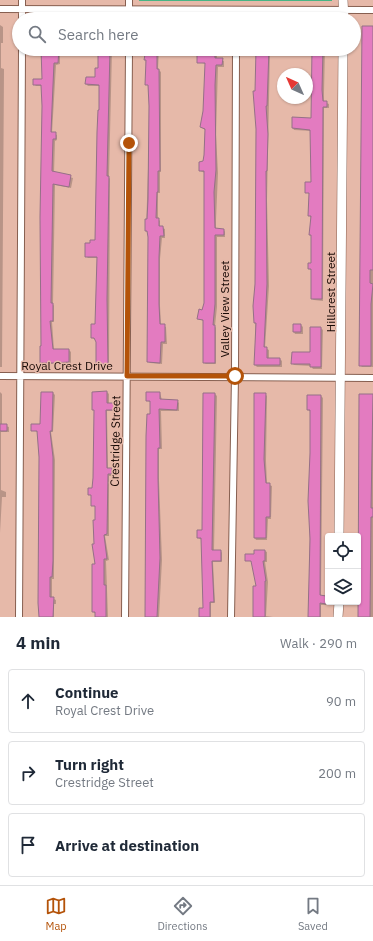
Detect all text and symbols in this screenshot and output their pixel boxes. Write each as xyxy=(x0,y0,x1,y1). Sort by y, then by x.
search box xyxy=(12,12,361,56)
icon: search xyxy=(26,23,48,45)
text: Search here xyxy=(58,25,138,44)
north arrow xyxy=(277,68,313,104)
route end xyxy=(120,134,138,152)
street label: Hillcrest Street xyxy=(323,252,338,332)
street label: Valley View Street xyxy=(217,261,232,357)
street label: Royal Crest Drive xyxy=(21,358,113,373)
route start xyxy=(226,367,244,385)
street label: Crestridge Street xyxy=(107,395,123,487)
map controls xyxy=(325,533,361,605)
button: locate xyxy=(325,533,361,569)
button: layers xyxy=(325,569,361,605)
text: 4 min xyxy=(16,632,60,654)
text: Walk · 290 m xyxy=(280,635,357,652)
text: Continue xyxy=(55,683,119,702)
icon: ahead xyxy=(17,690,39,712)
text: 90 m xyxy=(326,693,356,710)
text: Royal Crest Drive xyxy=(55,702,154,719)
text: Turn right xyxy=(55,755,124,774)
icon: right xyxy=(17,762,39,784)
text: 200 m xyxy=(318,765,356,782)
text: Crestridge Street xyxy=(55,774,154,791)
icon: arrive xyxy=(17,834,39,856)
text: Arrive at destination xyxy=(55,836,199,855)
tab: Map xyxy=(45,895,67,933)
tab: Directions xyxy=(157,895,208,933)
tab: Saved xyxy=(298,895,328,933)

